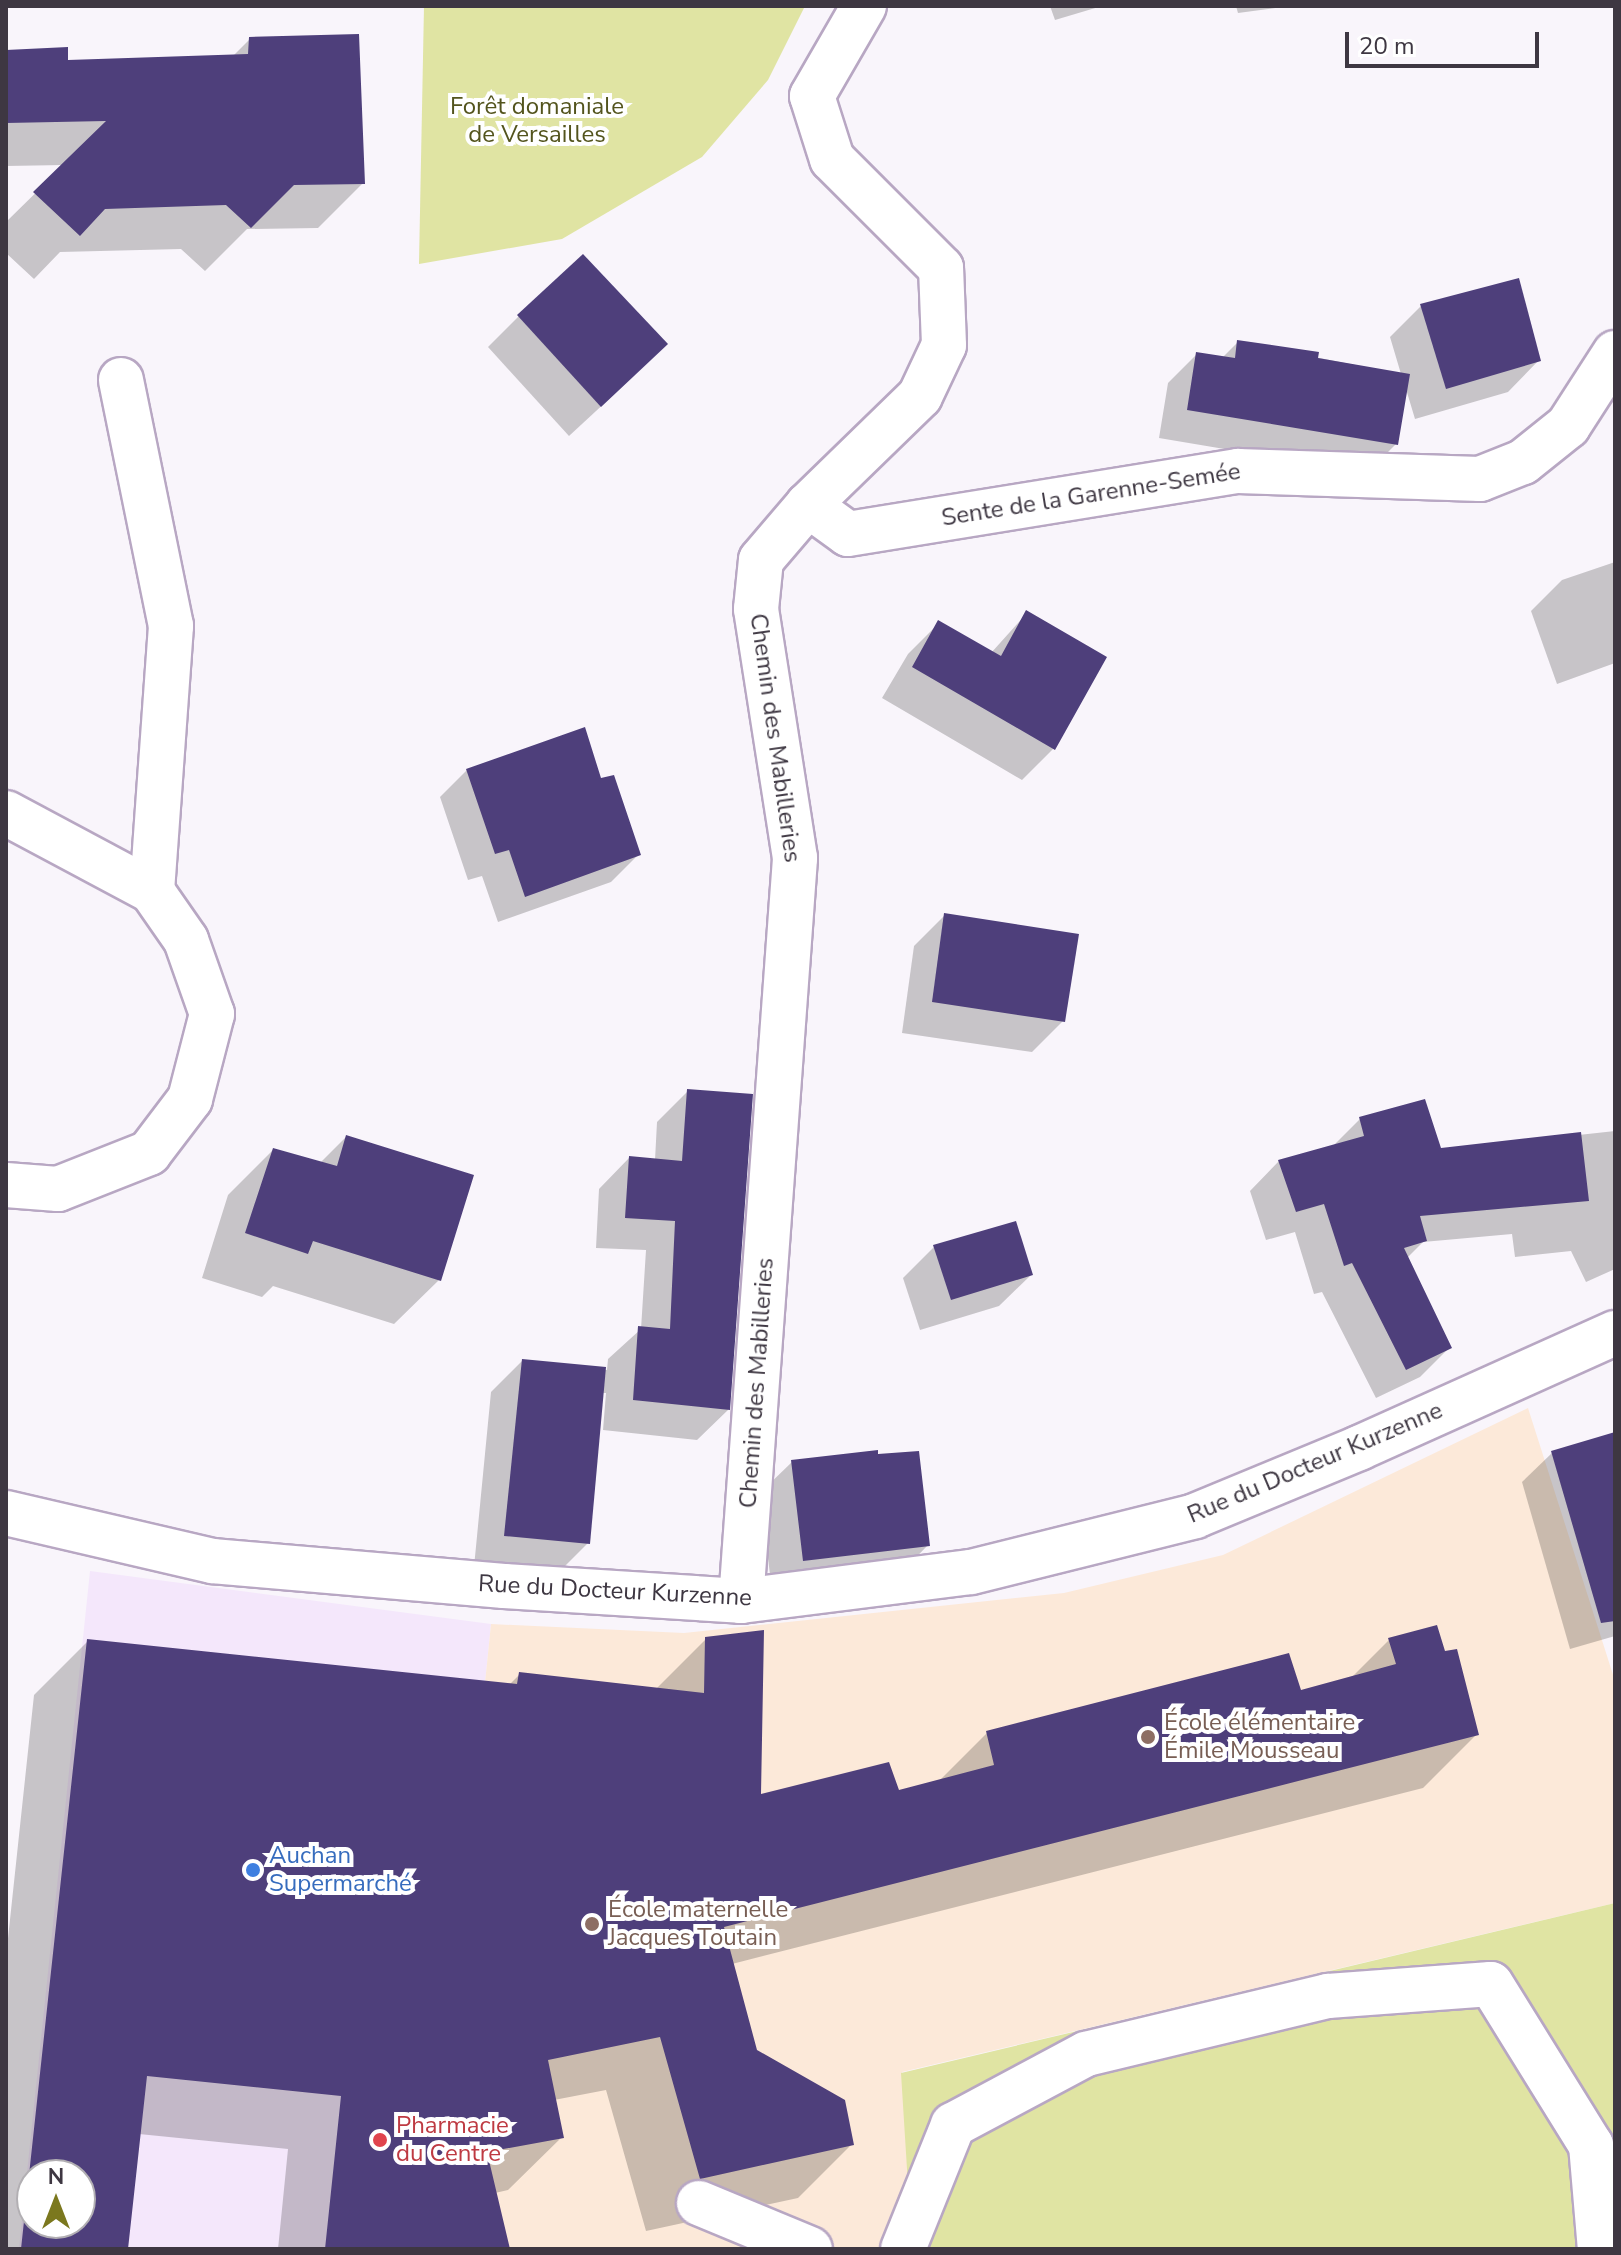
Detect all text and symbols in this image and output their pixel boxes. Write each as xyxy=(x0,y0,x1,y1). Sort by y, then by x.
scale bar xyxy=(1349,16,1543,66)
text: 20 m xyxy=(1359,30,1415,62)
park label: Forêt domaniale de Versailles xyxy=(450,93,624,149)
street label: Sente de la Garenne-Semée xyxy=(939,457,1243,533)
street label: Chemin des Mabilleries xyxy=(743,612,807,864)
street label: Chemin des Mabilleries xyxy=(734,1257,780,1509)
street label: Rue du Docteur Kurzenne xyxy=(1183,1396,1447,1530)
street label: Rue du Docteur Kurzenne xyxy=(477,1569,753,1613)
place label: École élémentaire Émile Mousseau xyxy=(1164,1709,1355,1765)
marker: École élémentaire Émile Mousseau xyxy=(1139,1728,1157,1746)
place label: Auchan Supermarché xyxy=(269,1842,412,1898)
marker: Auchan Supermarché xyxy=(244,1861,262,1879)
place label: École maternelle Jacques Toutain xyxy=(608,1896,788,1952)
marker: École maternelle Jacques Toutain xyxy=(583,1915,601,1933)
place label: Pharmacie du Centre xyxy=(396,2112,509,2168)
marker: Pharmacie du Centre xyxy=(371,2131,389,2149)
north arrow xyxy=(16,2159,96,2239)
text: N xyxy=(48,2162,64,2192)

